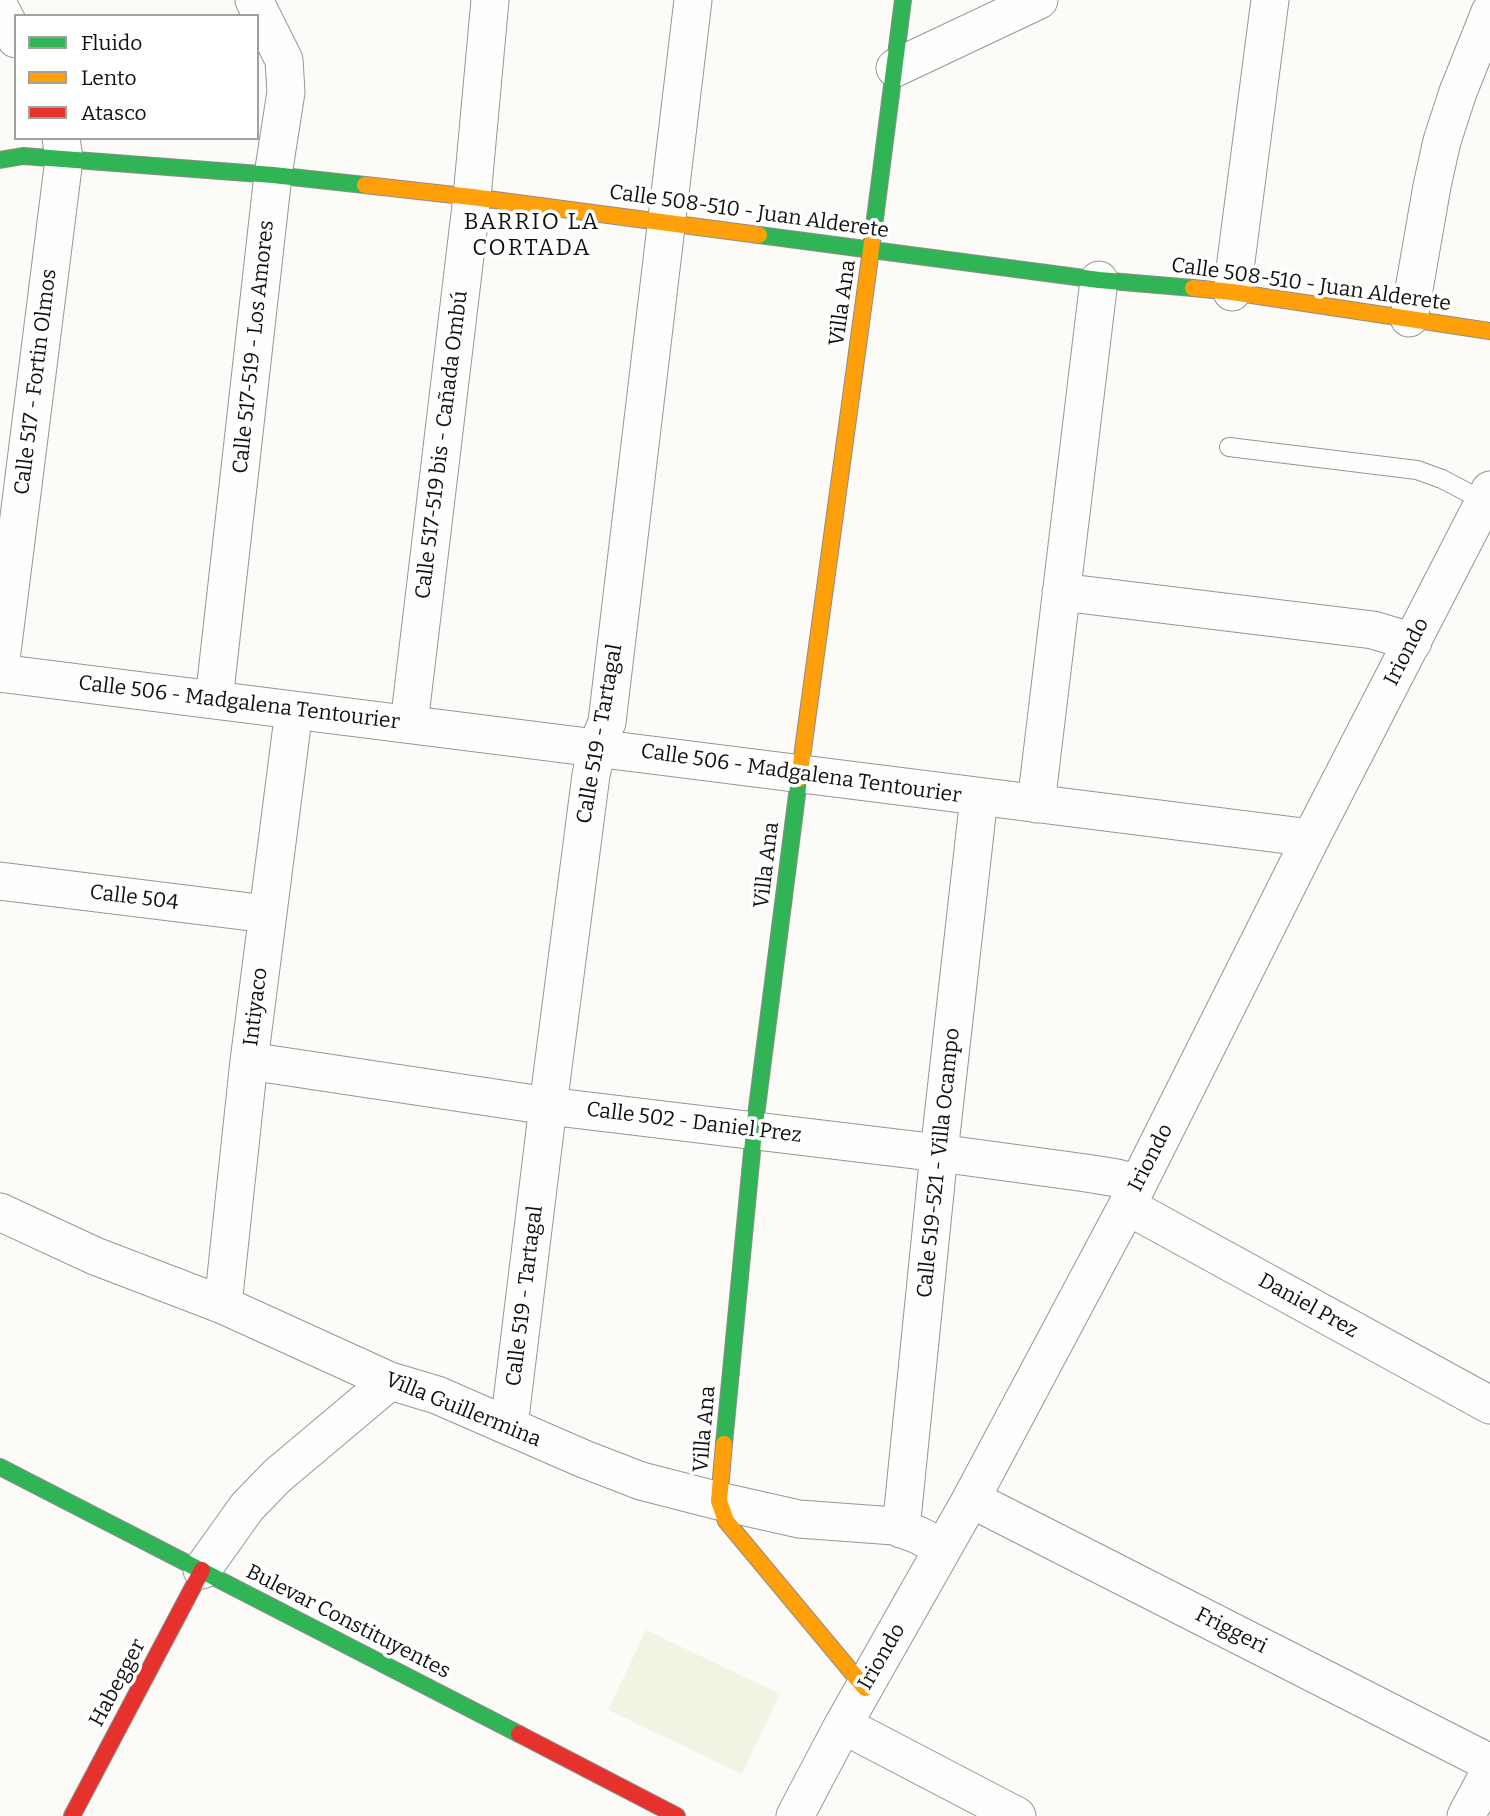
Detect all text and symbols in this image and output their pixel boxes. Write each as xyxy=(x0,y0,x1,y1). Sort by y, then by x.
legend xyxy=(14,14,259,140)
text: Fluido xyxy=(81,30,142,56)
text: Lento xyxy=(81,65,137,91)
text: Atasco xyxy=(81,100,147,126)
street label: Calle 508-510 - Juan Alderete xyxy=(608,180,890,244)
district label: BARRIO LA CORTADA xyxy=(465,209,599,263)
street label: Calle 517-519 - Los Amores xyxy=(228,219,280,475)
street label: Calle 508-510 - Juan Alderete xyxy=(1170,253,1452,317)
street label: Villa Ana xyxy=(824,258,862,348)
street label: Calle 517 - Fortin Olmos xyxy=(10,268,62,496)
street label: Calle 517-519 bis - Cañada Ombú xyxy=(411,289,473,601)
street label: Iriondo xyxy=(1379,614,1435,690)
street label: Calle 519 - Tartagal xyxy=(572,642,628,826)
street label: Calle 506 - Madgalena Tentourier xyxy=(77,671,401,735)
street label: Calle 506 - Madgalena Tentourier xyxy=(639,739,963,809)
street label: Villa Ana xyxy=(749,820,785,910)
street label: Calle 504 xyxy=(88,880,180,916)
street label: Intiyaco xyxy=(239,966,273,1048)
street label: Calle 519-521 - Villa Ocampo xyxy=(912,1027,966,1299)
street label: Calle 502 - Daniel Prez xyxy=(585,1097,803,1149)
street label: Iriondo xyxy=(1123,1120,1179,1196)
street label: Calle 519 - Tartagal xyxy=(501,1204,549,1388)
street label: Daniel Prez xyxy=(1254,1268,1362,1344)
street label: Villa Guillermina xyxy=(382,1367,544,1453)
street label: Villa Ana xyxy=(689,1385,721,1473)
street label: Bulevar Constituyentes xyxy=(242,1560,454,1684)
street label: Friggeri xyxy=(1191,1602,1271,1660)
street label: Iriondo xyxy=(853,1619,911,1695)
street label: Habegger xyxy=(84,1635,152,1731)

